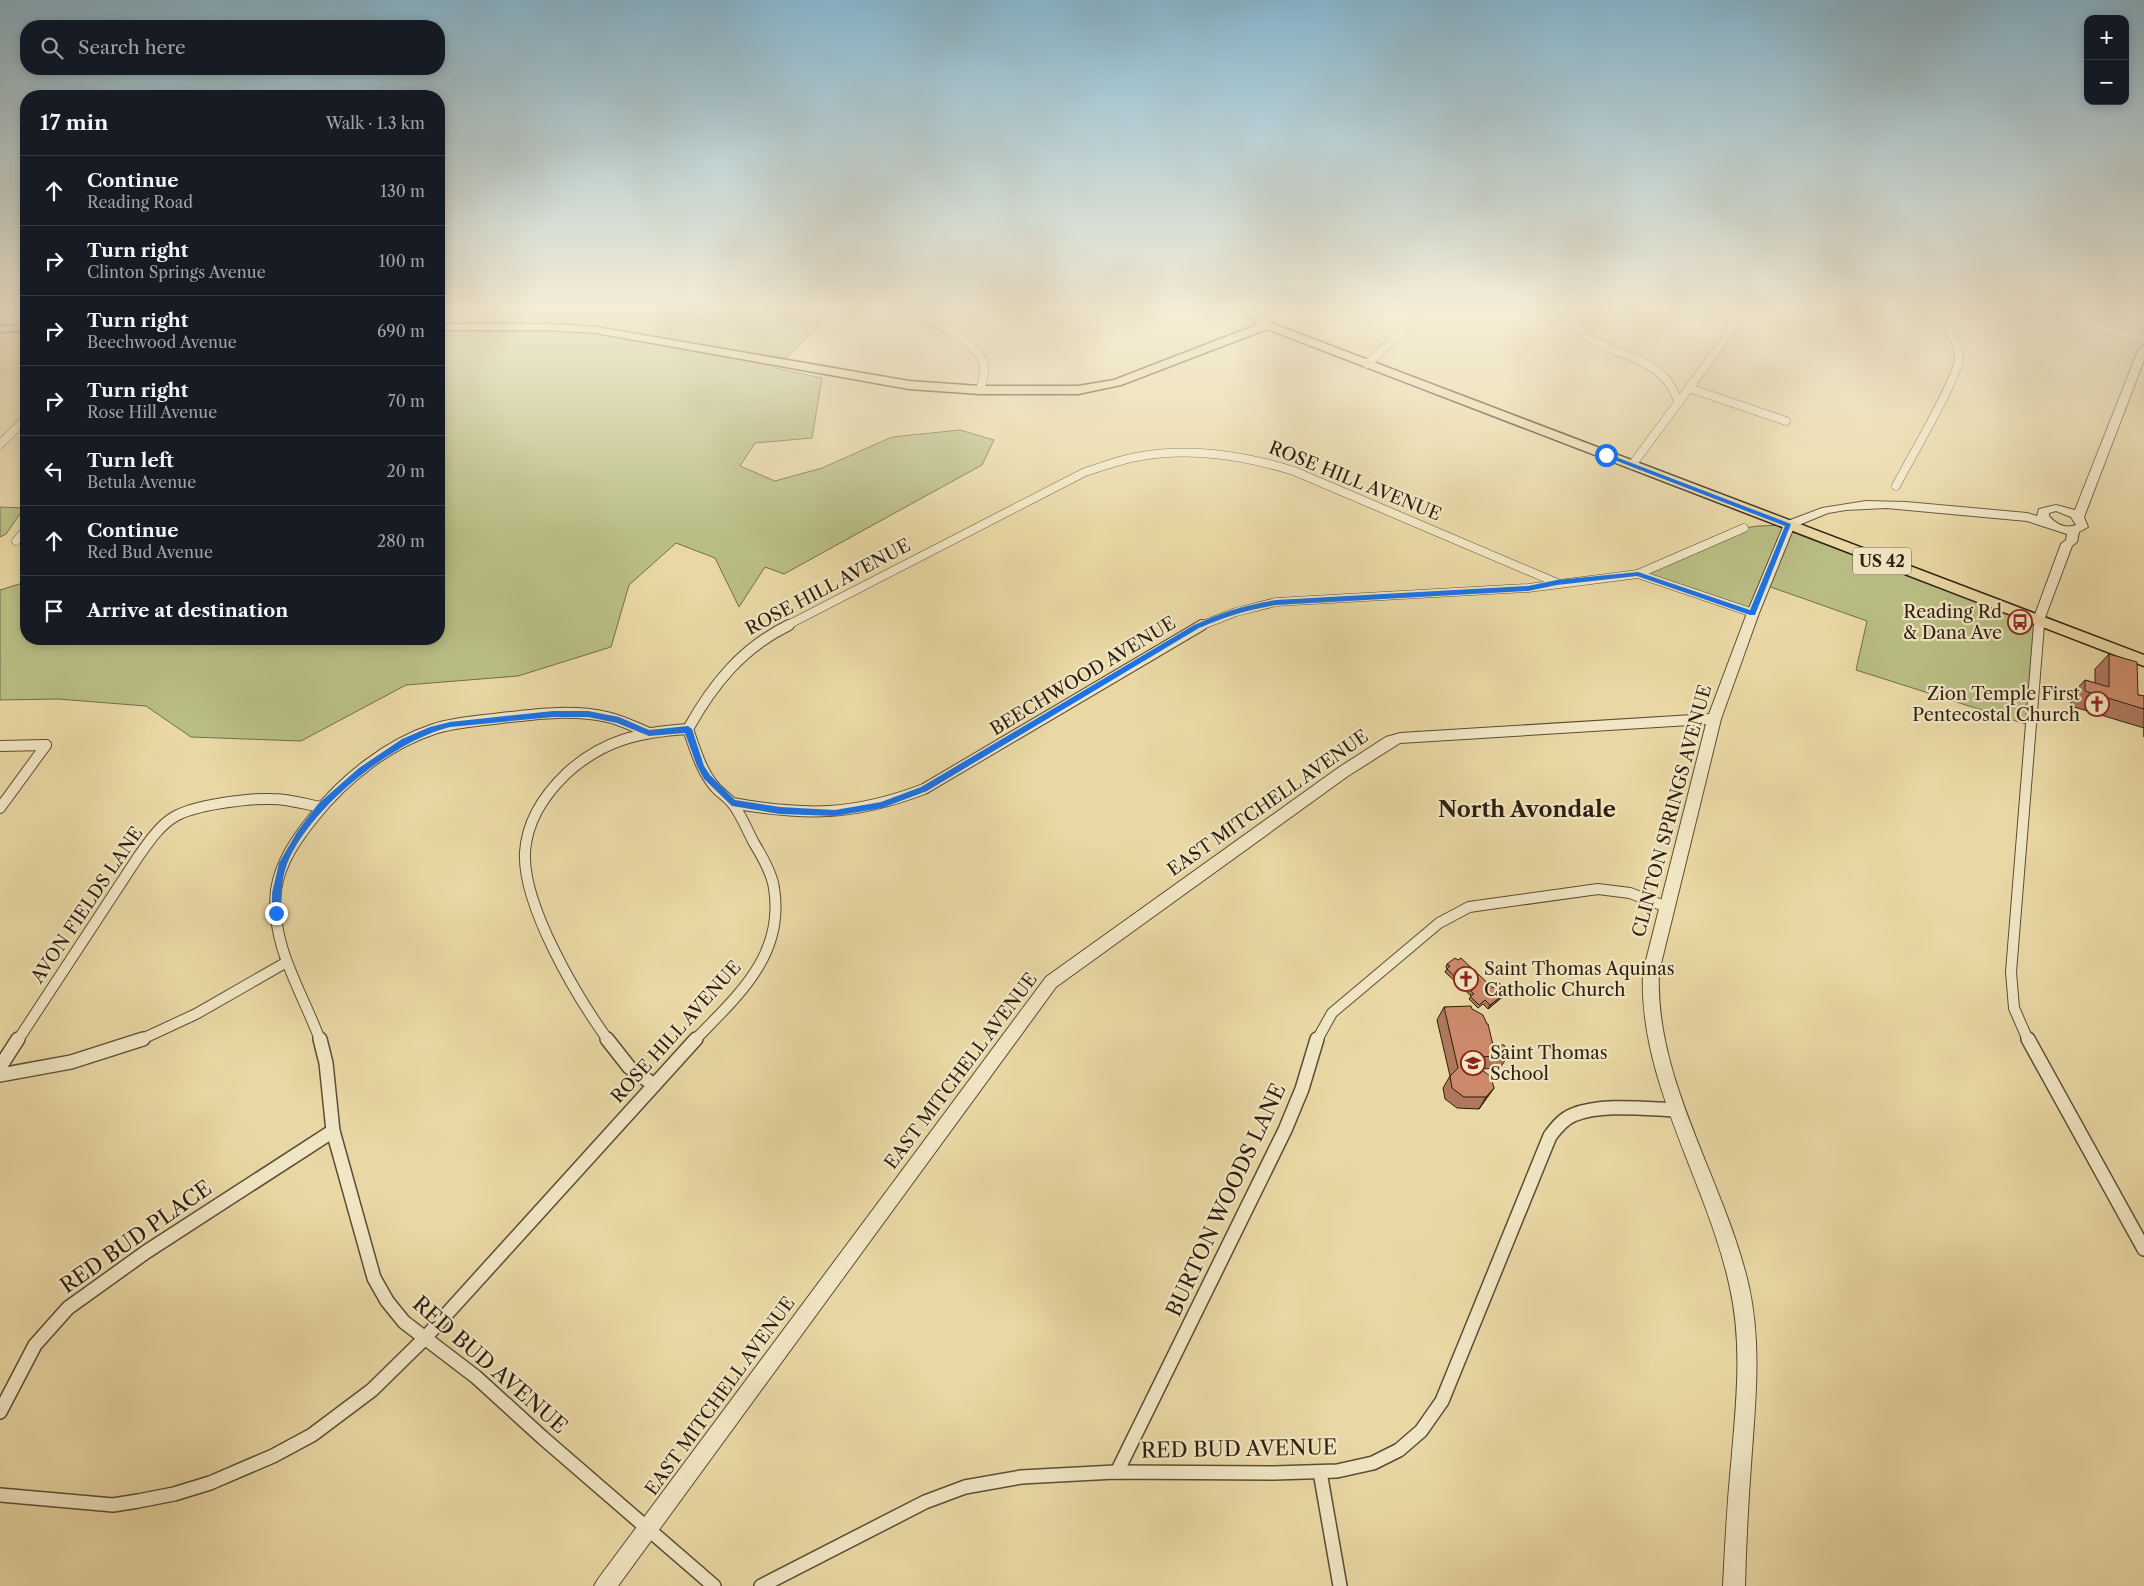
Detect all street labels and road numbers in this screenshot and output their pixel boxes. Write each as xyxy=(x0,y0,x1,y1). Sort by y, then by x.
street label: ROSE HILL AVENUE xyxy=(1266,436,1444,526)
street label: ROSE HILL AVENUE xyxy=(742,534,914,640)
road number: US 42 xyxy=(1853,548,1911,574)
street label: BEECHWOOD AVENUE xyxy=(986,612,1180,740)
street label: CLINTON SPRINGS AVENUE xyxy=(1628,682,1716,940)
street label: EAST MITCHELL AVENUE xyxy=(1163,725,1373,881)
street label: AVON FIELDS LANE xyxy=(26,823,148,988)
street label: ROSE HILL AVENUE xyxy=(606,956,746,1108)
street label: EAST MITCHELL AVENUE xyxy=(880,969,1042,1173)
street label: BURTON WOODS LANE xyxy=(1161,1079,1291,1320)
street label: RED BUD PLACE xyxy=(55,1175,216,1298)
street label: RED BUD AVENUE xyxy=(408,1291,573,1439)
street label: EAST MITCHELL AVENUE xyxy=(641,1292,799,1500)
street label: RED BUD AVENUE xyxy=(1141,1434,1337,1463)

